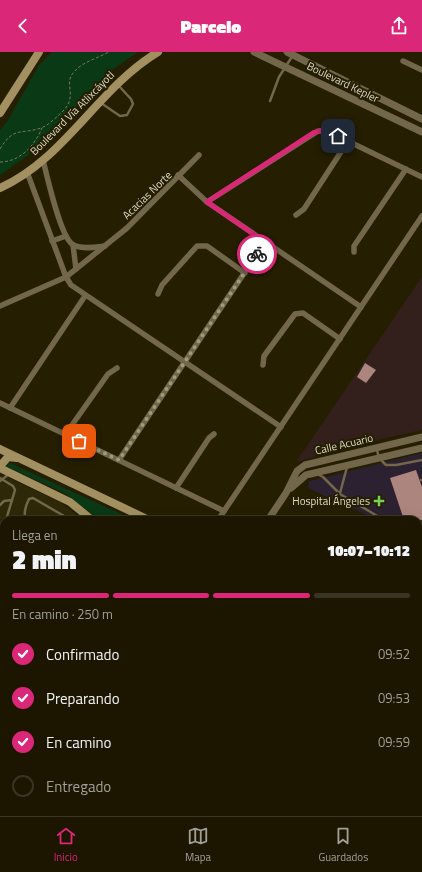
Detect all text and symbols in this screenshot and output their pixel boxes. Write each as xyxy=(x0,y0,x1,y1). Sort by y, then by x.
text: Parcelo xyxy=(181,13,241,40)
icon: back xyxy=(12,15,34,37)
icon: share xyxy=(388,15,410,37)
street label: Boulevard Kepler xyxy=(304,58,382,106)
street label: Boulevard Vía Atlixcáyotl xyxy=(26,67,118,159)
pin xyxy=(321,119,355,153)
icon: home xyxy=(327,125,349,147)
street label: Acacias Norte xyxy=(119,167,176,223)
courier xyxy=(237,234,277,274)
icon: bike xyxy=(246,243,268,265)
pin xyxy=(62,424,96,458)
icon: bag xyxy=(68,430,90,452)
street label: Calle Acuario xyxy=(313,430,375,458)
place label: Hospital Ángeles xyxy=(292,493,370,509)
marker: Hospital Ángeles xyxy=(373,495,385,507)
text: Llega en xyxy=(12,525,57,545)
text: 10:07–10:12 xyxy=(327,539,410,562)
text: 2 min xyxy=(12,540,77,579)
text: En camino · 250 m xyxy=(12,604,113,624)
icon: check xyxy=(12,643,34,665)
text: Confirmado xyxy=(46,643,119,666)
text: 09:52 xyxy=(378,644,410,664)
icon: check xyxy=(12,687,34,709)
text: Preparando xyxy=(46,687,120,710)
text: 09:53 xyxy=(378,688,410,708)
icon: check xyxy=(12,731,34,753)
text: En camino xyxy=(46,731,112,754)
text: 09:59 xyxy=(378,732,410,752)
text: Entregado xyxy=(46,775,111,798)
tab: Inicio xyxy=(54,825,78,865)
tab: Mapa xyxy=(185,825,211,865)
tab: Guardados xyxy=(318,825,368,865)

